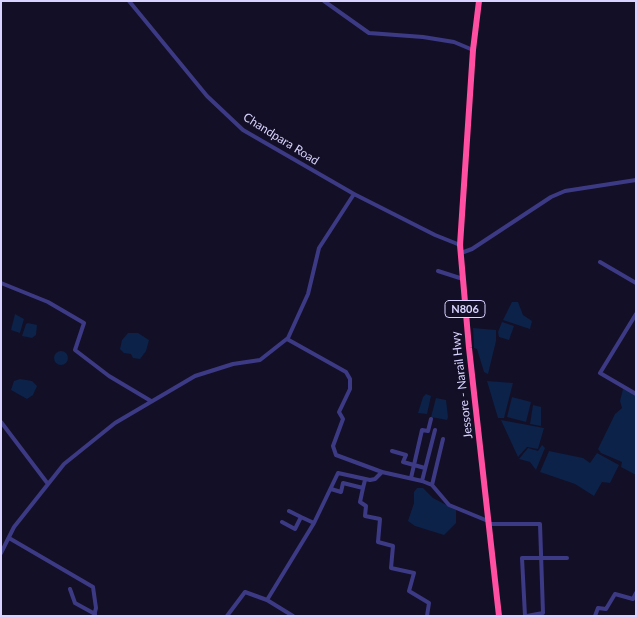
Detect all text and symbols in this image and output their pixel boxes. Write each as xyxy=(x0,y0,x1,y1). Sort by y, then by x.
street label: Chandpara Road xyxy=(240,110,322,168)
road number: N806 xyxy=(445,300,485,318)
street label: Jessore - Narail Hwy xyxy=(448,330,476,440)

